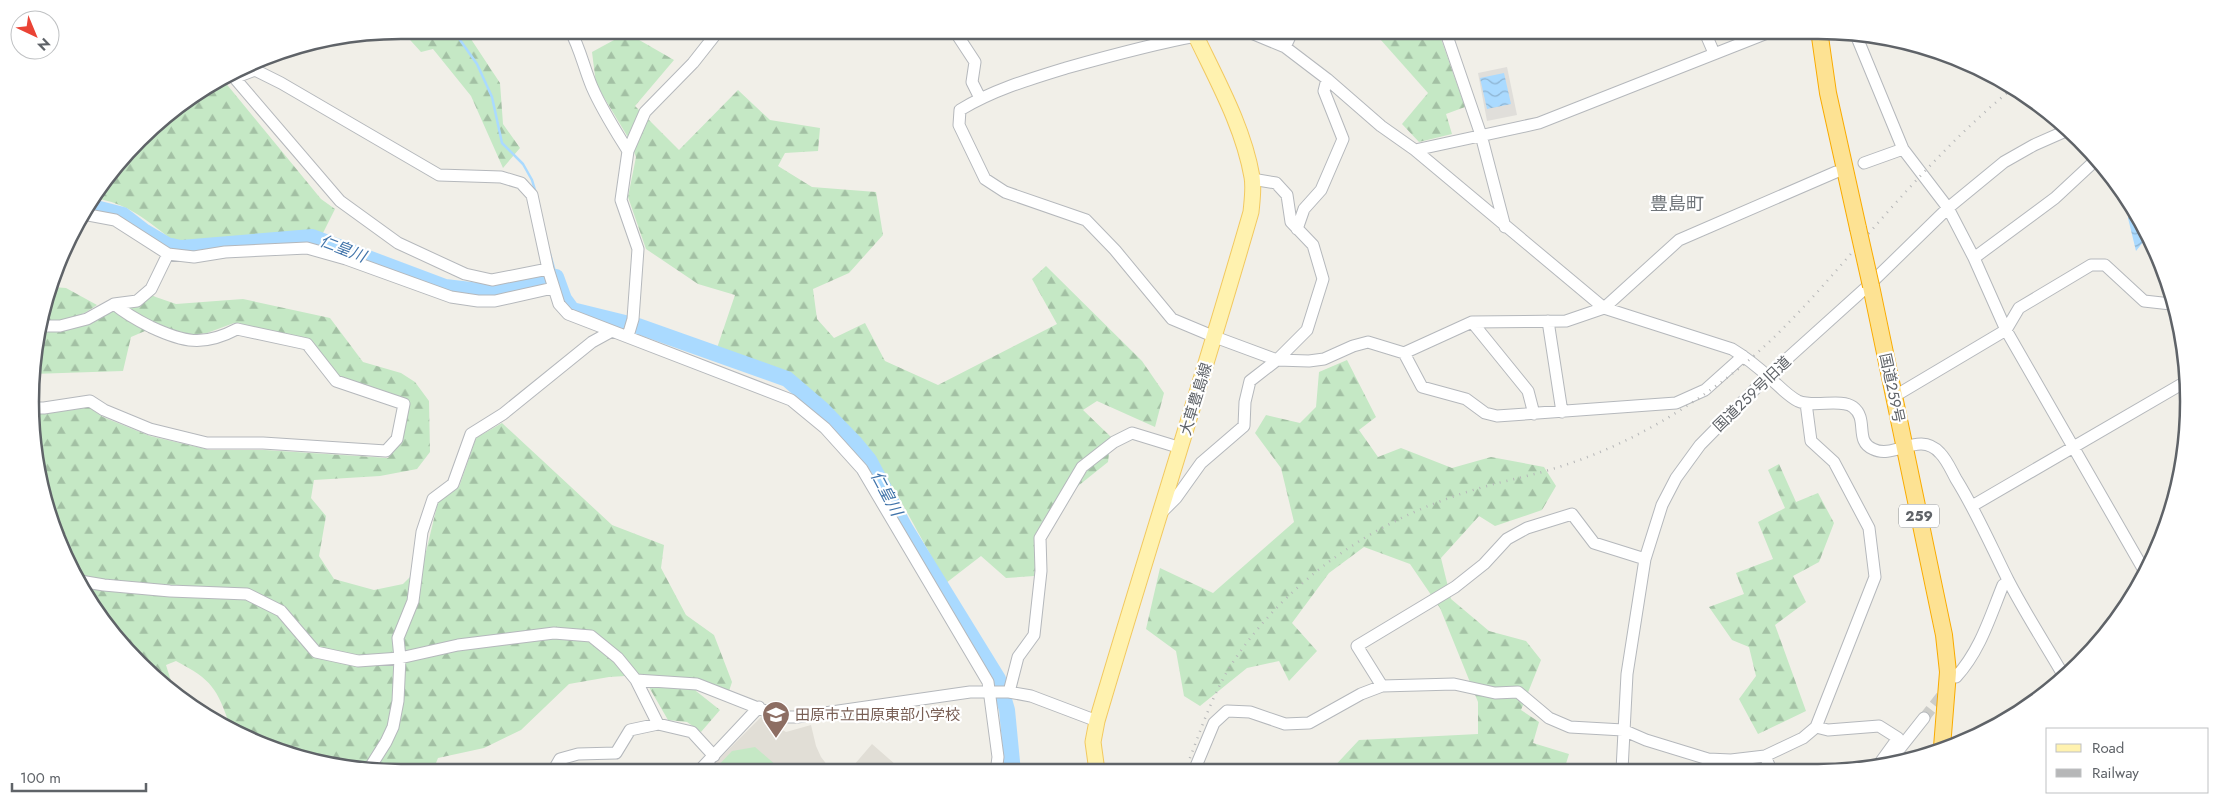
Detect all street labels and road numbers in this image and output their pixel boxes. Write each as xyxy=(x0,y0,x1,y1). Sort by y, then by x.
street label: 国道259号旧道 xyxy=(1708,351,1796,437)
street label: 国道259号 xyxy=(1874,351,1910,425)
street label: 大草豊島線 xyxy=(1175,360,1217,438)
road number: 259 xyxy=(1899,504,1939,528)

